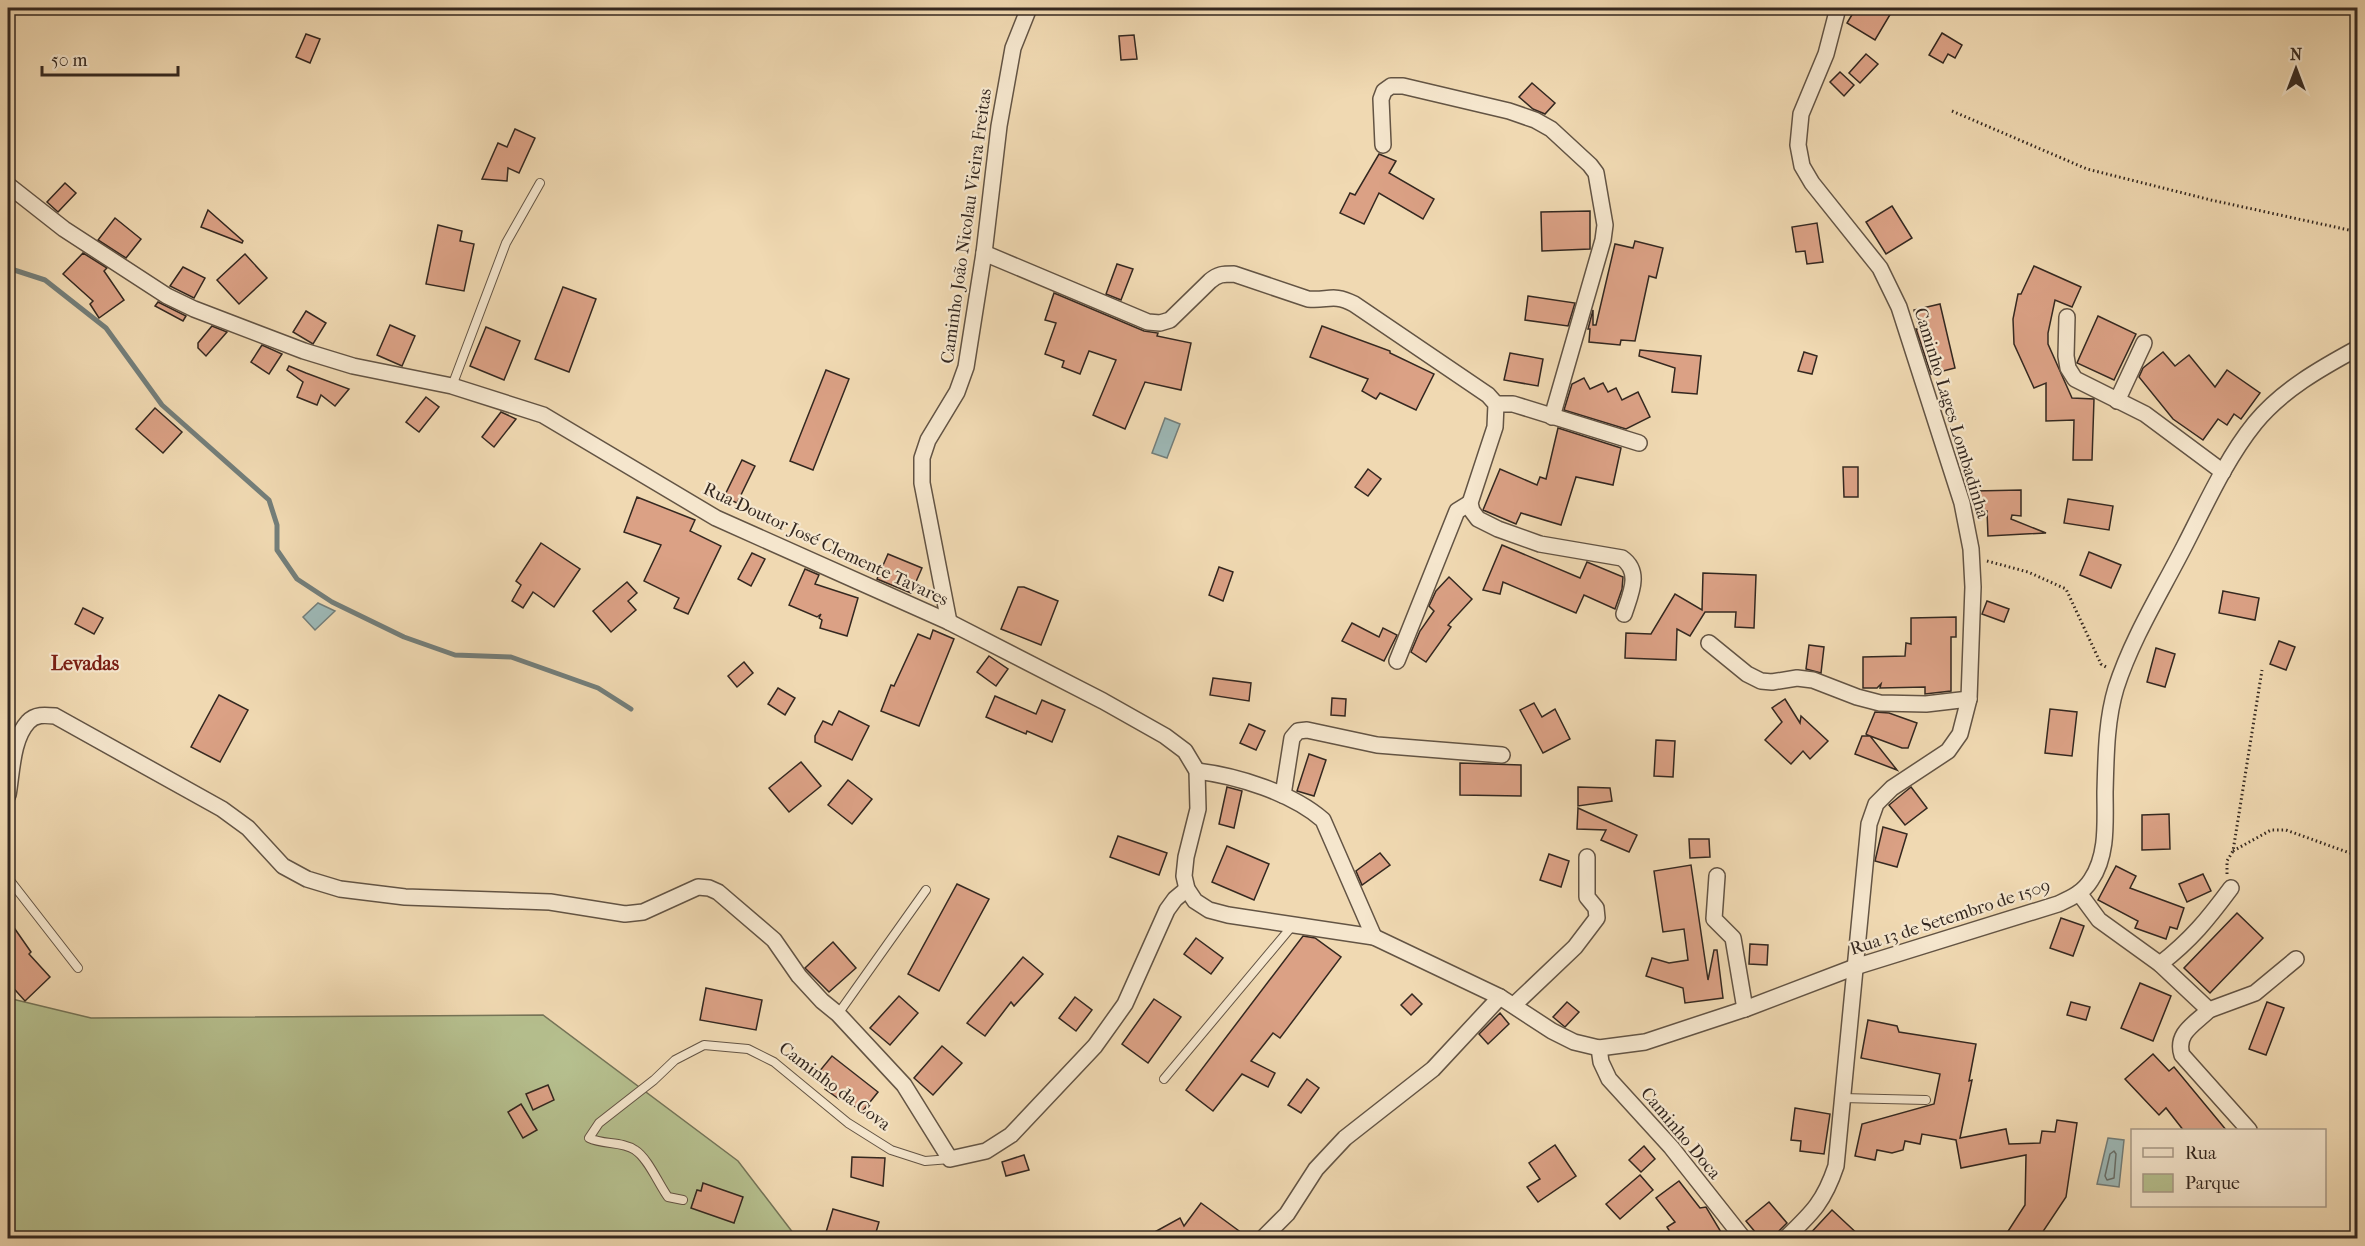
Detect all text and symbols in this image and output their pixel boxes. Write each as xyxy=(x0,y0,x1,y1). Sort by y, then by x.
scale bar xyxy=(42,39,178,77)
north arrow xyxy=(2266,39,2326,99)
text: N xyxy=(2290,45,2303,64)
text: 50 m xyxy=(51,50,88,71)
street label: Caminho João Nicolau Vieira Freitas xyxy=(937,87,996,365)
street label: Caminho Lages Lombadinha xyxy=(1909,305,1994,522)
street label: Rua Doutor José Clemente Tavares xyxy=(700,478,952,611)
district label: Levadas xyxy=(51,652,120,675)
street label: Rua 13 de Setembro de 1509 xyxy=(1847,875,2053,960)
street label: Caminho da Cova xyxy=(775,1038,895,1136)
street label: Caminho Doca xyxy=(1636,1083,1726,1184)
legend xyxy=(2131,1129,2326,1207)
text: Rua xyxy=(2185,1143,2217,1164)
text: Parque xyxy=(2185,1173,2240,1194)

